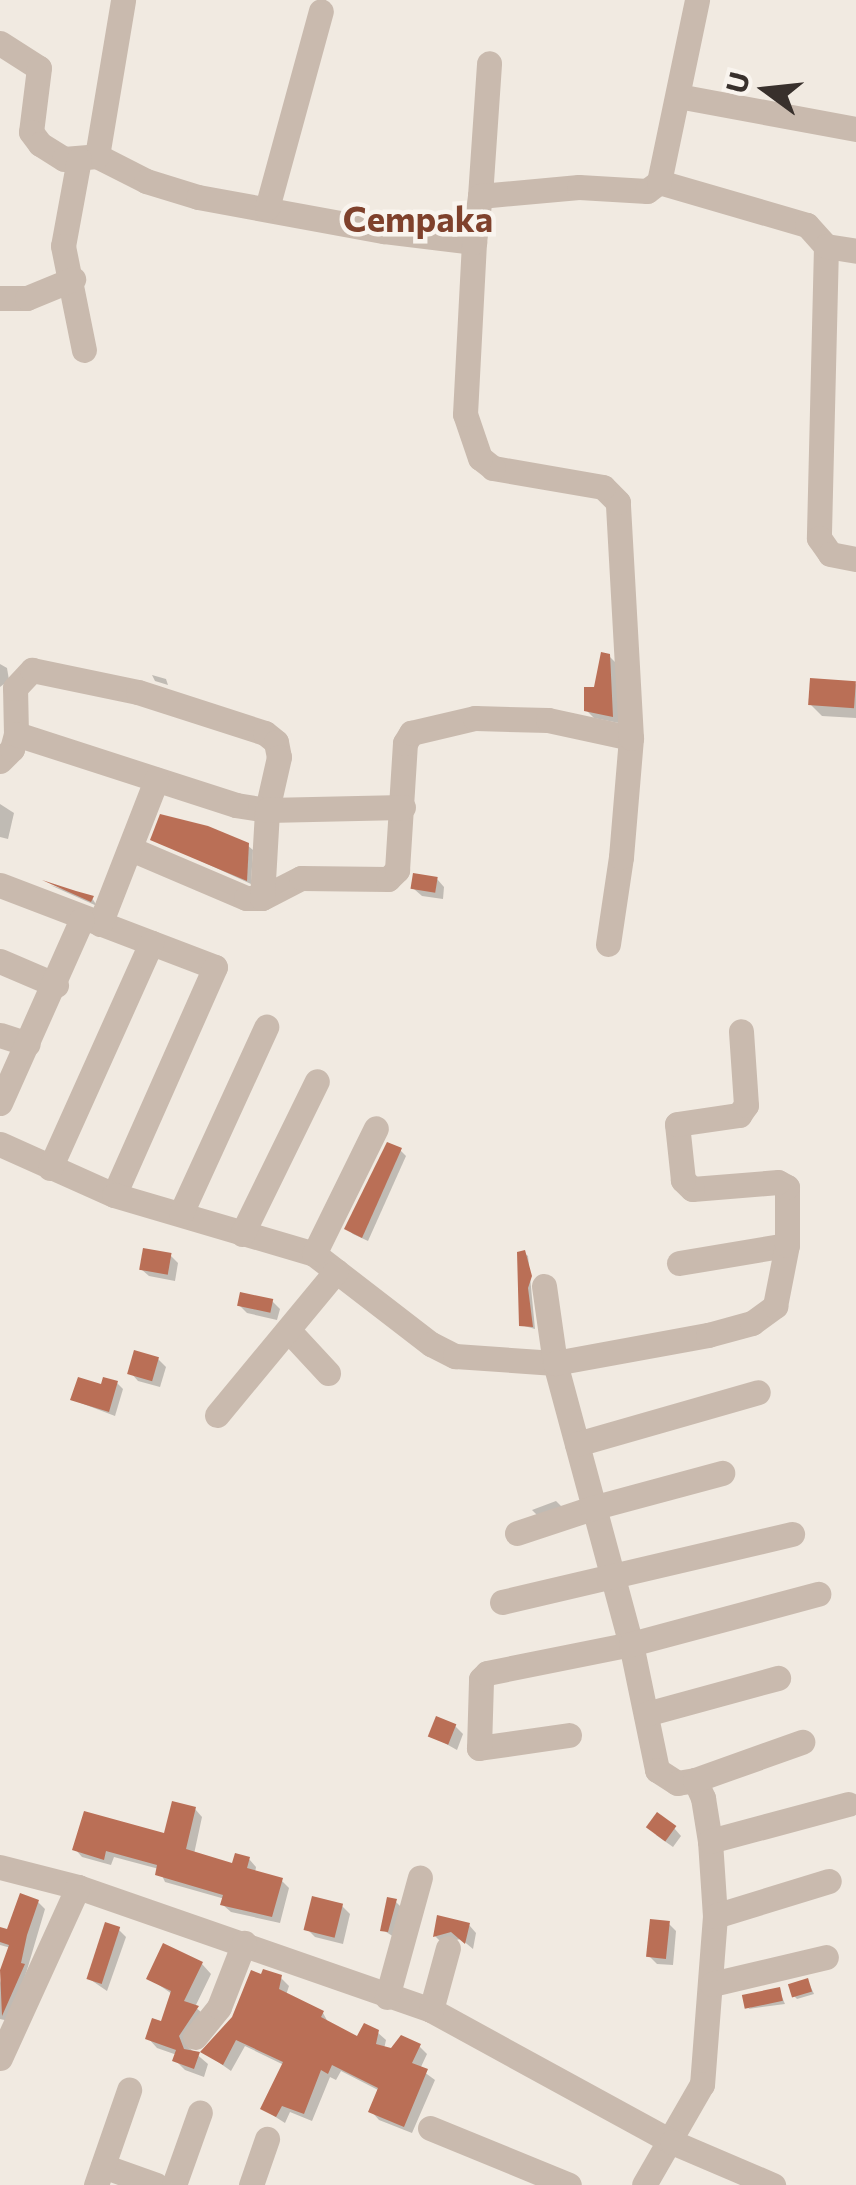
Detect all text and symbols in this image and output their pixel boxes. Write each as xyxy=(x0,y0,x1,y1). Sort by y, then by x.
north arrow xyxy=(716,40,816,140)
text: U xyxy=(718,68,756,96)
district label: Cempaka xyxy=(343,197,493,239)

